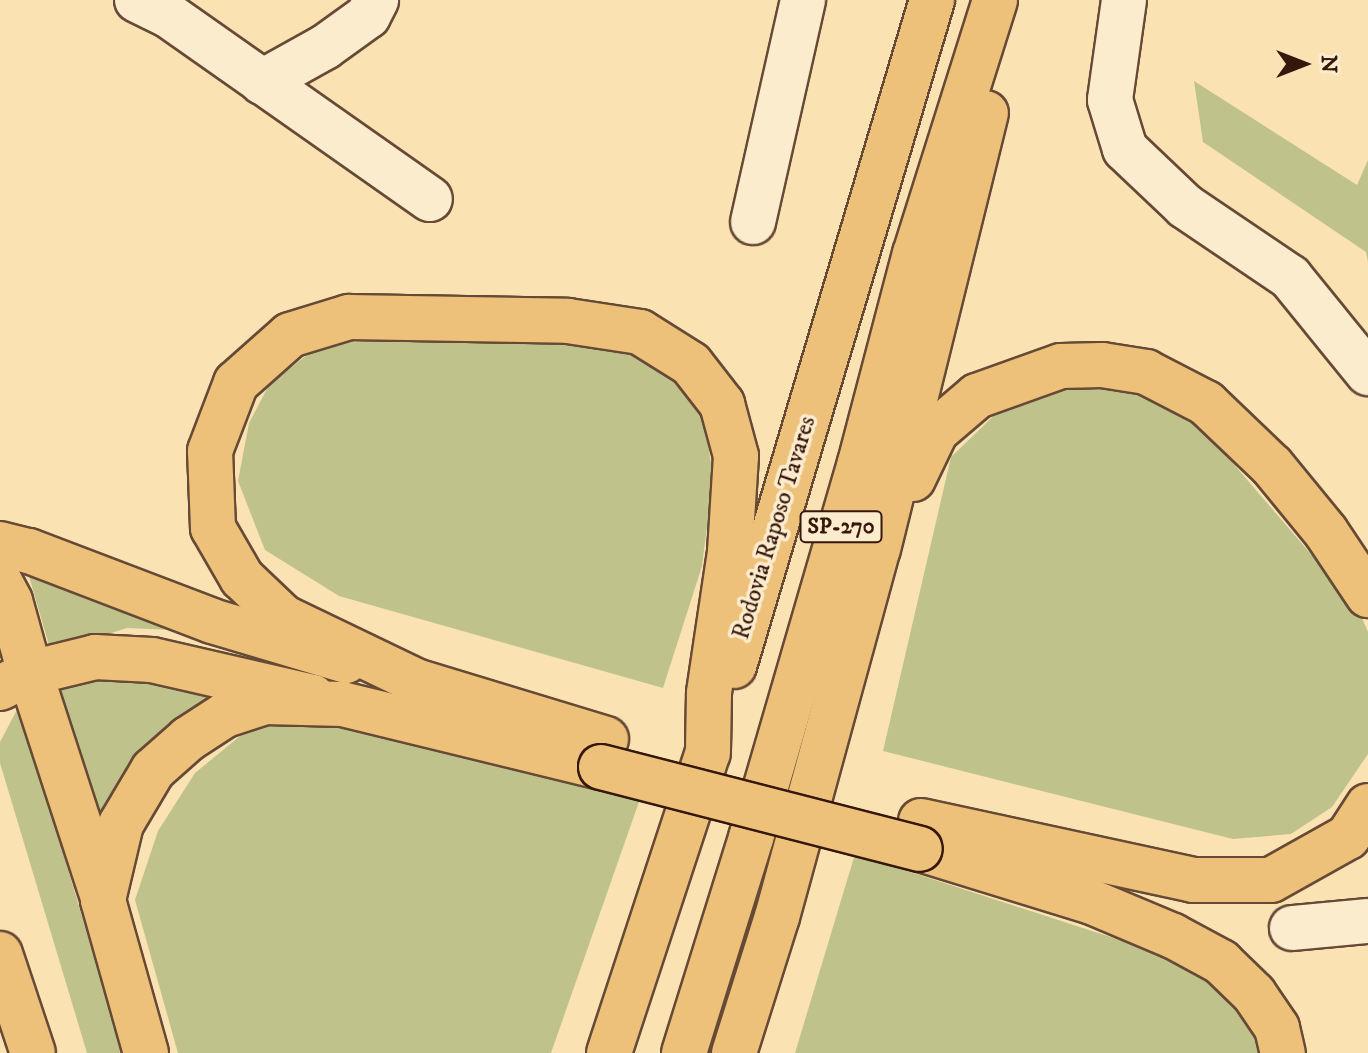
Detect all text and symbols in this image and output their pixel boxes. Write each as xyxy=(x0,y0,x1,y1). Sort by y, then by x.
north arrow xyxy=(1264,24,1344,104)
text: N xyxy=(1315,55,1342,73)
street label: Rodovia Raposo Tavares xyxy=(727,413,823,643)
road number: SP-270 xyxy=(799,509,883,545)

